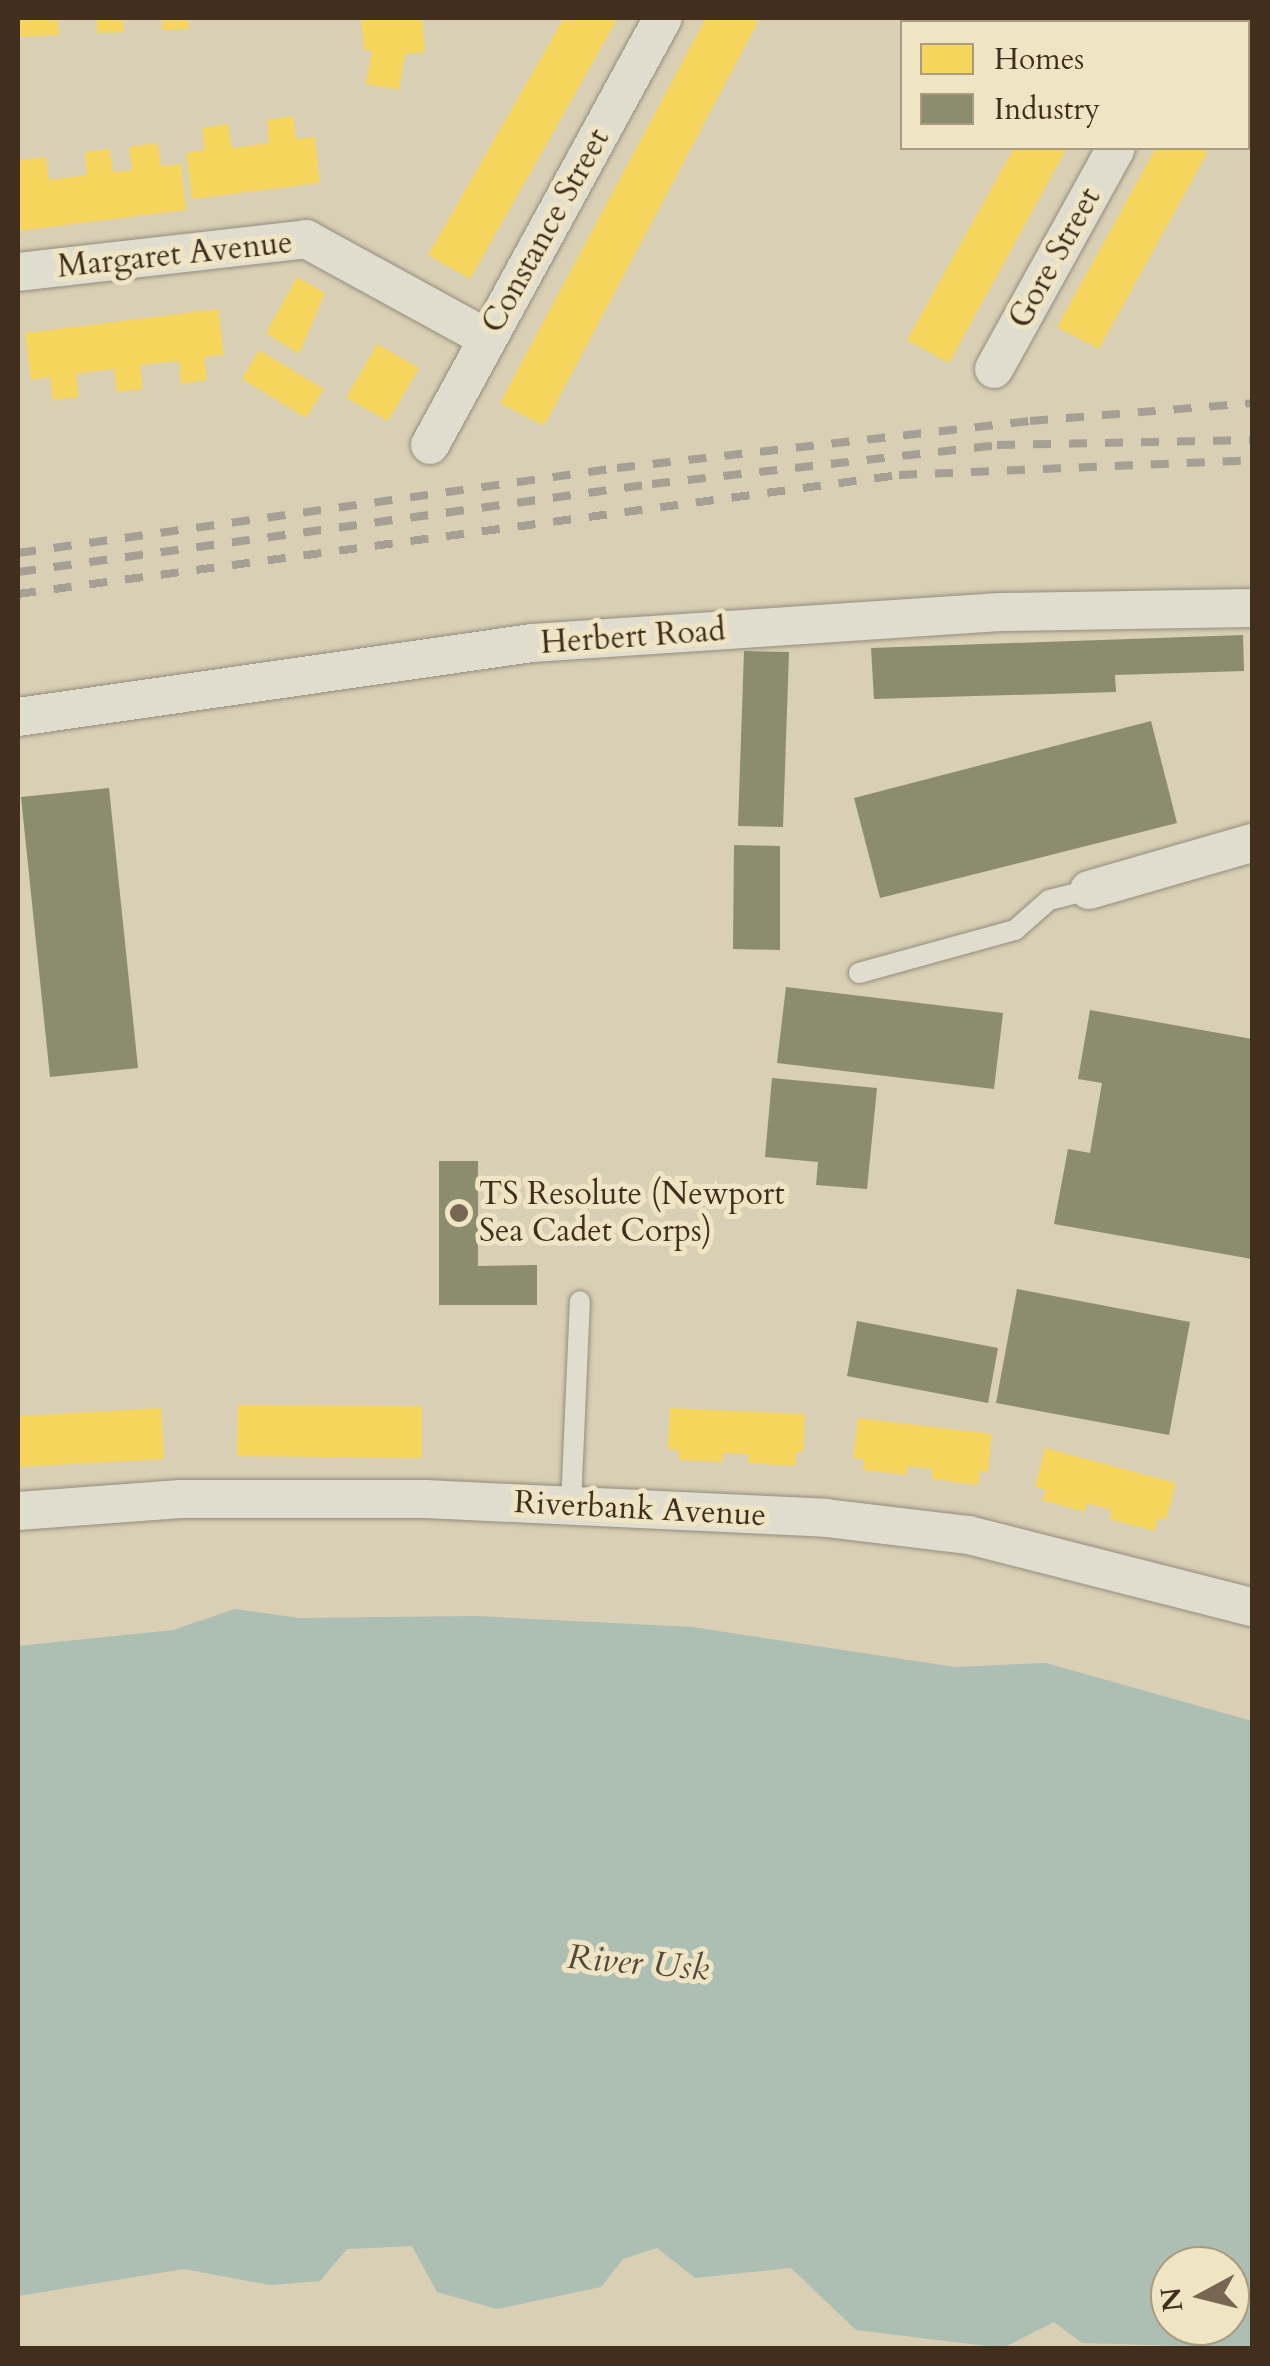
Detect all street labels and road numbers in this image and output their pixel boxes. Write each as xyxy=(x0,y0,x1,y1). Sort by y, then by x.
street label: Constance Street xyxy=(474,122,618,340)
street label: Gore Street xyxy=(1001,181,1109,335)
street label: Margaret Avenue xyxy=(56,224,294,286)
street label: Herbert Road xyxy=(539,611,727,663)
street label: Riverbank Avenue xyxy=(513,1483,767,1535)

